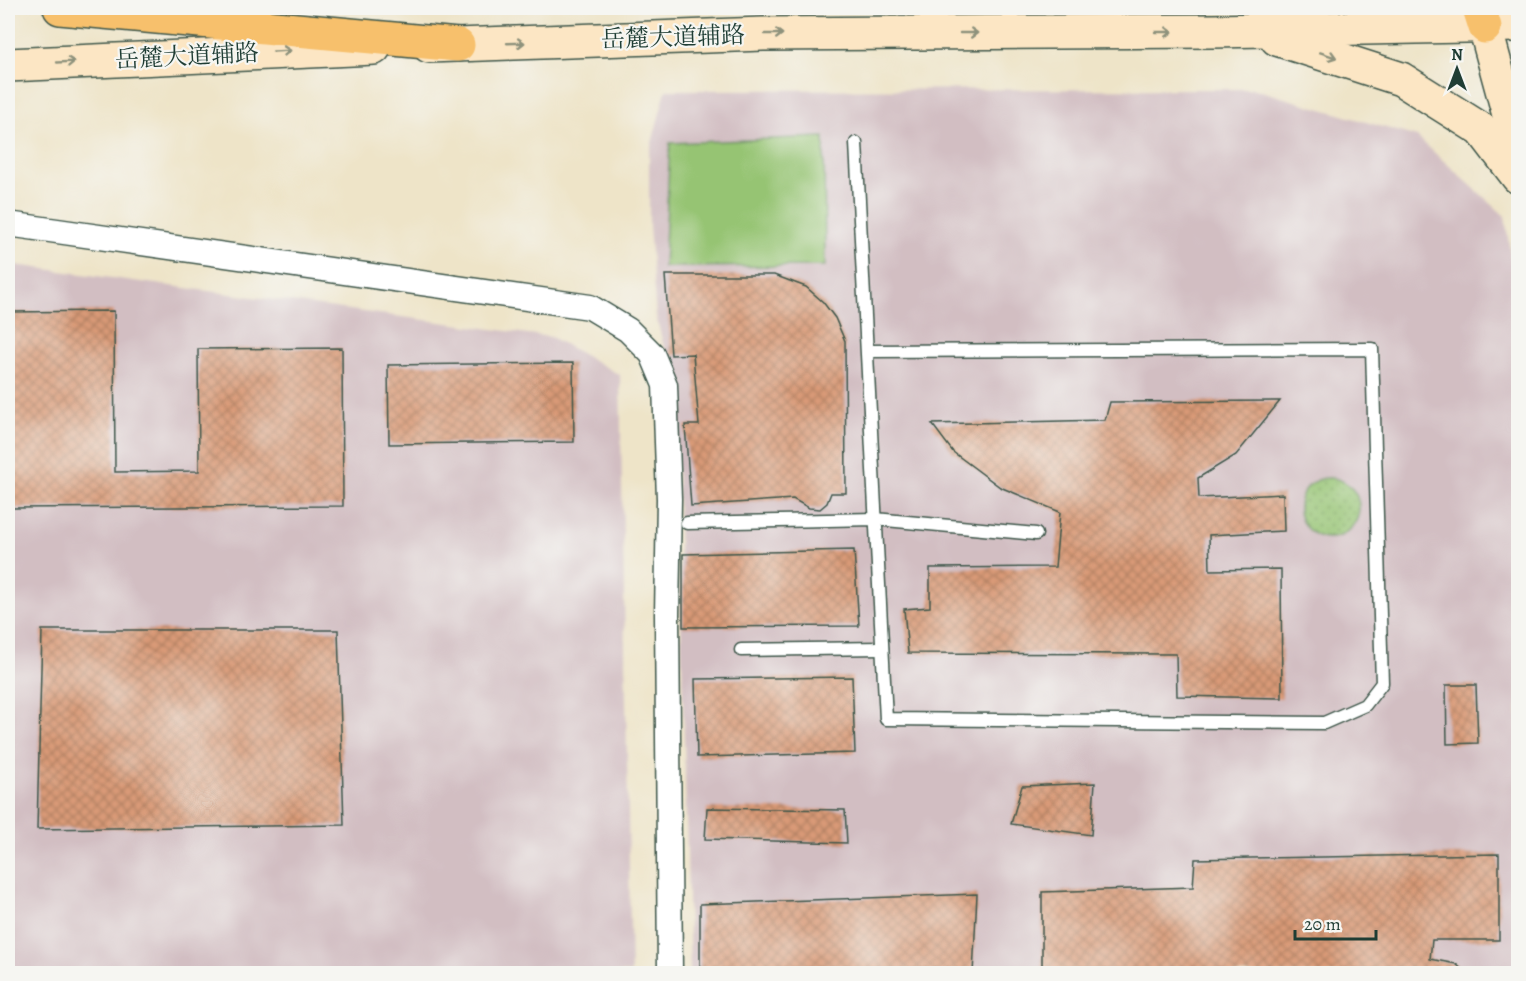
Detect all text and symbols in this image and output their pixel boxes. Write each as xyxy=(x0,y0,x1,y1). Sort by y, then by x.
street label: 岳麓大道辅路 xyxy=(600,18,746,56)
one-way arrow xyxy=(1153,26,1173,38)
one-way arrow xyxy=(958,27,978,39)
one-way arrow xyxy=(763,28,783,40)
street label: 岳麓大道辅路 xyxy=(114,36,260,76)
one-way arrow xyxy=(506,38,526,49)
north arrow xyxy=(1427,39,1487,99)
text: N xyxy=(1451,44,1463,66)
one-way arrow xyxy=(271,46,291,57)
one-way arrow xyxy=(1318,50,1337,61)
one-way arrow xyxy=(55,56,75,67)
scale bar xyxy=(1295,903,1376,941)
text: 20 m xyxy=(1304,912,1341,936)

